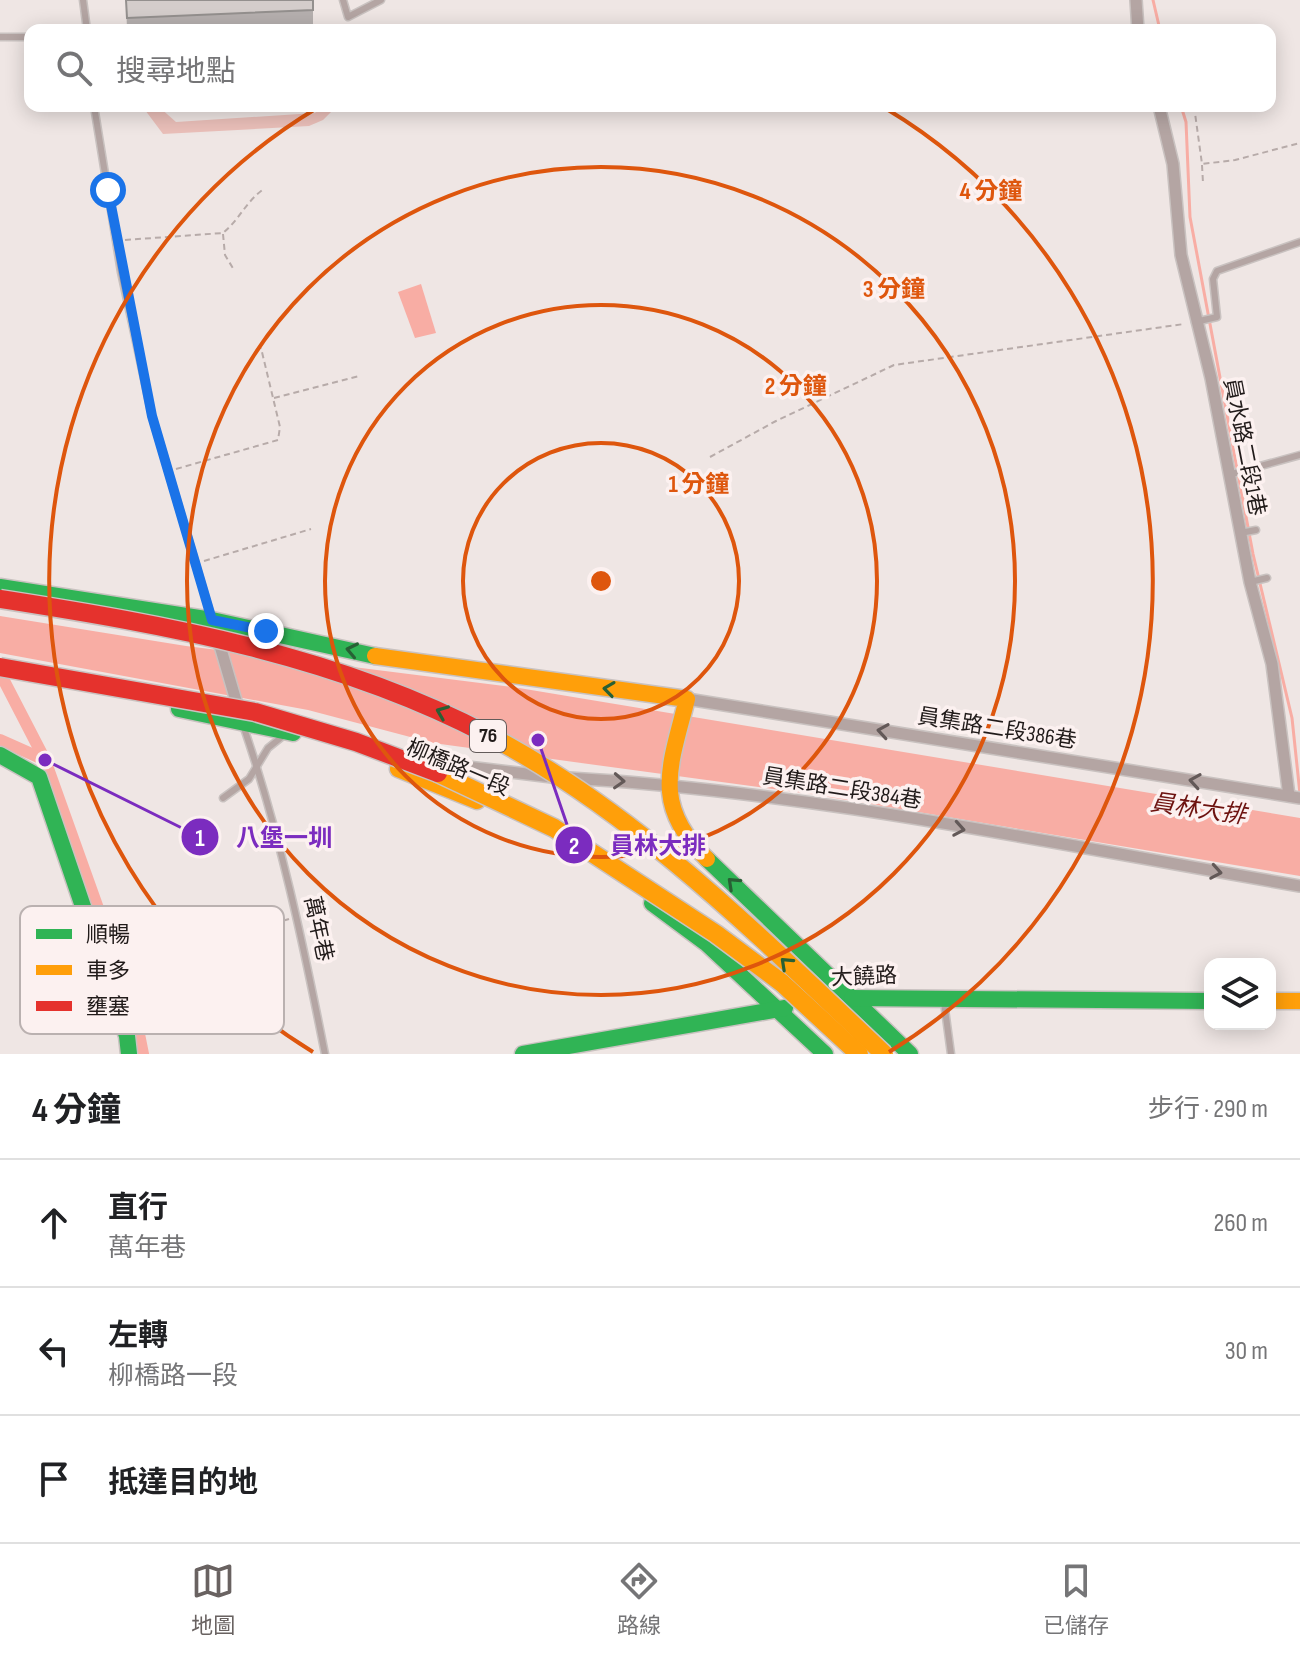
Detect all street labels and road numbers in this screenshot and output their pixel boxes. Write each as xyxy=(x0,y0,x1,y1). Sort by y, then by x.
street label: 員水路二段1巷 xyxy=(1217,376,1271,518)
street label: 員集路二段386巷 xyxy=(916,703,1078,755)
road number: 76 xyxy=(470,720,506,752)
street label: 柳橋路一段 xyxy=(402,734,514,802)
street label: 員集路二段384巷 xyxy=(761,763,923,815)
street label: 萬年巷 xyxy=(298,894,338,964)
street label: 大饒路 xyxy=(831,962,897,992)

